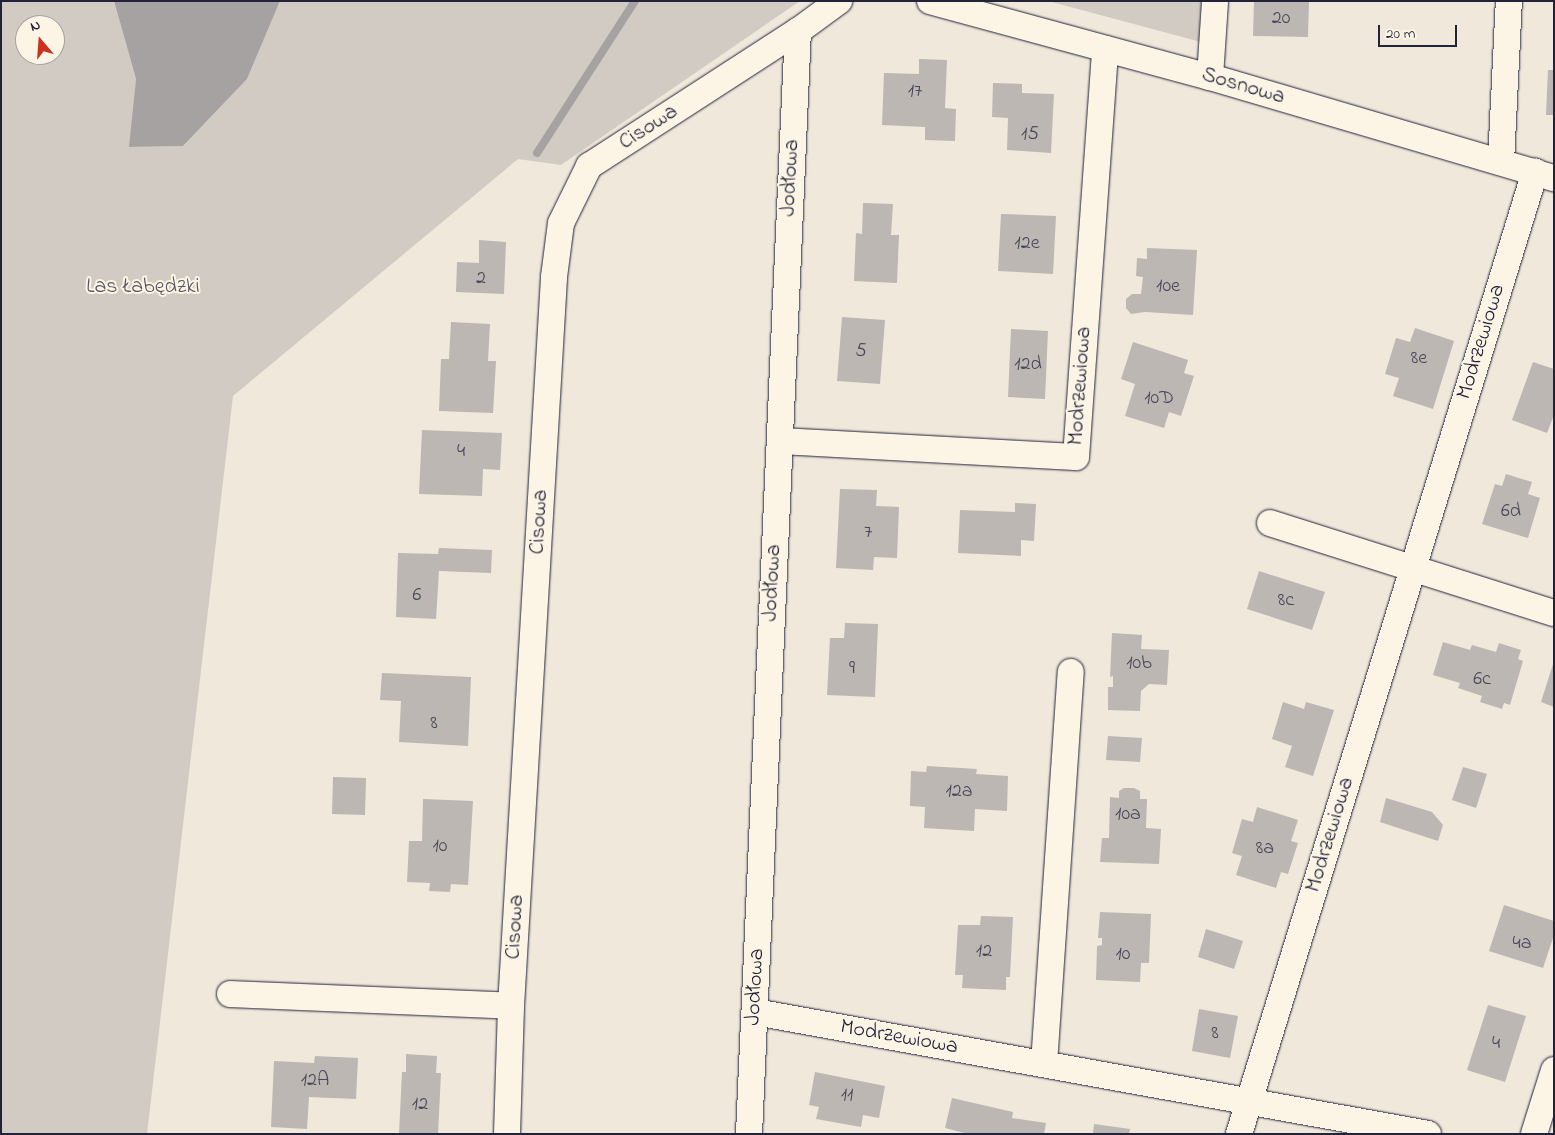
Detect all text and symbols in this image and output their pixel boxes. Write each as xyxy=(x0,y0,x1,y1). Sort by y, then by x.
house number: 20 xyxy=(1272,6,1290,30)
north arrow xyxy=(15,15,65,65)
text: N xyxy=(28,15,43,38)
scale bar xyxy=(1380,15,1459,47)
text: 20 m xyxy=(1386,23,1415,45)
street label: Sosnowa xyxy=(1198,63,1288,111)
house number: 17 xyxy=(908,79,922,103)
street label: Cisowa xyxy=(615,99,683,157)
house number: 15 xyxy=(1021,122,1039,146)
street label: Jodłowa xyxy=(776,139,806,217)
house number: 12e xyxy=(1014,231,1040,255)
house number: 2 xyxy=(476,266,486,290)
house number: 10e xyxy=(1156,274,1180,298)
park label: Las Łabędzki xyxy=(86,275,200,301)
street label: Modrzewiowa xyxy=(1452,281,1512,403)
street label: Modrzewiowa xyxy=(1064,326,1098,446)
house number: 5 xyxy=(855,339,867,363)
house number: 8e xyxy=(1411,346,1427,370)
house number: 12d xyxy=(1014,352,1042,376)
house number: 10D xyxy=(1144,386,1174,410)
house number: 4 xyxy=(457,439,465,463)
street label: Cisowa xyxy=(525,489,555,555)
house number: 6d xyxy=(1501,499,1521,523)
house number: 7 xyxy=(864,520,872,544)
street label: Jodłowa xyxy=(758,544,788,622)
house number: 6 xyxy=(413,583,421,607)
house number: 8c xyxy=(1278,588,1294,612)
house number: 10b xyxy=(1126,651,1152,675)
house number: 9 xyxy=(849,656,855,680)
house number: 6c xyxy=(1473,667,1491,691)
house number: 8 xyxy=(430,711,438,735)
street label: Modrzewiowa xyxy=(1301,774,1361,896)
house number: 12a xyxy=(945,779,973,803)
house number: 10a xyxy=(1115,802,1141,826)
house number: 10 xyxy=(433,834,447,858)
house number: 8a xyxy=(1256,836,1274,860)
street label: Cisowa xyxy=(501,894,531,960)
house number: 4a xyxy=(1512,931,1532,955)
house number: 12 xyxy=(976,939,992,963)
house number: 10 xyxy=(1116,942,1130,966)
street label: Jodłowa xyxy=(741,948,771,1026)
street label: Modrzewiowa xyxy=(838,1015,960,1061)
house number: 8 xyxy=(1211,1021,1219,1045)
house number: 4 xyxy=(1492,1031,1500,1055)
house number: 12A xyxy=(301,1068,329,1092)
house number: 11 xyxy=(841,1083,853,1107)
house number: 12 xyxy=(412,1092,428,1116)

